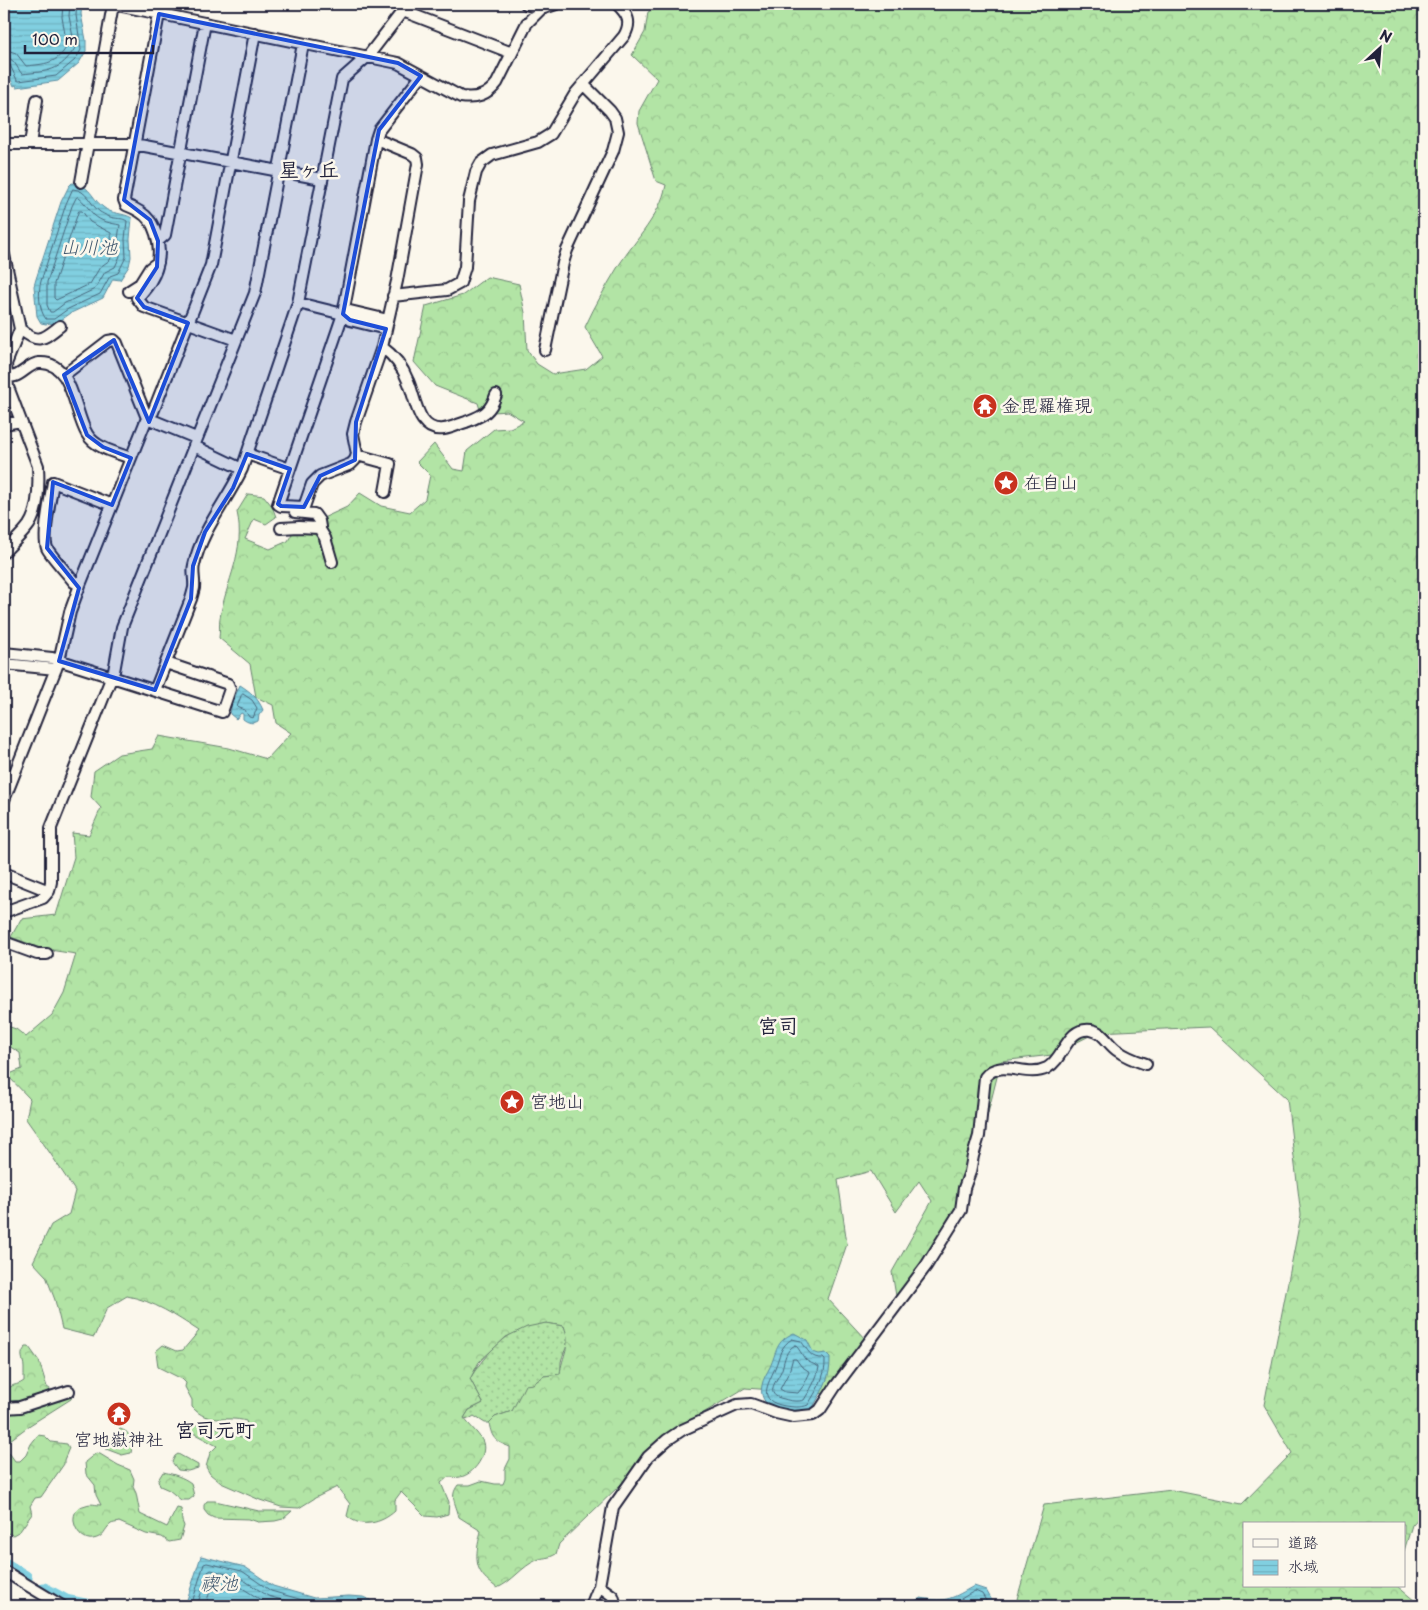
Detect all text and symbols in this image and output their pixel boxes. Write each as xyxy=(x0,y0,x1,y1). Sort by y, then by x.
scale bar xyxy=(25,22,152,54)
north arrow xyxy=(1356,22,1406,72)
text: N xyxy=(1376,24,1396,48)
text: 100 m xyxy=(32,27,78,50)
district label: 星ヶ丘 xyxy=(279,154,339,184)
water label: 山川池 xyxy=(60,232,118,260)
place label: 金毘羅権現 xyxy=(1002,391,1092,418)
temple icon: 金毘羅権現 xyxy=(972,393,998,419)
place label: 在自山 xyxy=(1024,468,1078,495)
place icon: 在自山 xyxy=(993,470,1019,496)
district label: 宮司 xyxy=(758,1010,798,1040)
place label: 宮地山 xyxy=(530,1087,584,1114)
place icon: 宮地山 xyxy=(499,1089,525,1115)
temple icon: 宮地嶽神社 xyxy=(106,1401,132,1427)
district label: 宮司元町 xyxy=(175,1414,255,1444)
place label: 宮地嶽神社 xyxy=(74,1425,164,1452)
legend xyxy=(1243,1522,1406,1588)
text: 道路 xyxy=(1288,1530,1318,1553)
text: 水域 xyxy=(1288,1554,1318,1577)
water label: 禊池 xyxy=(200,1568,239,1596)

